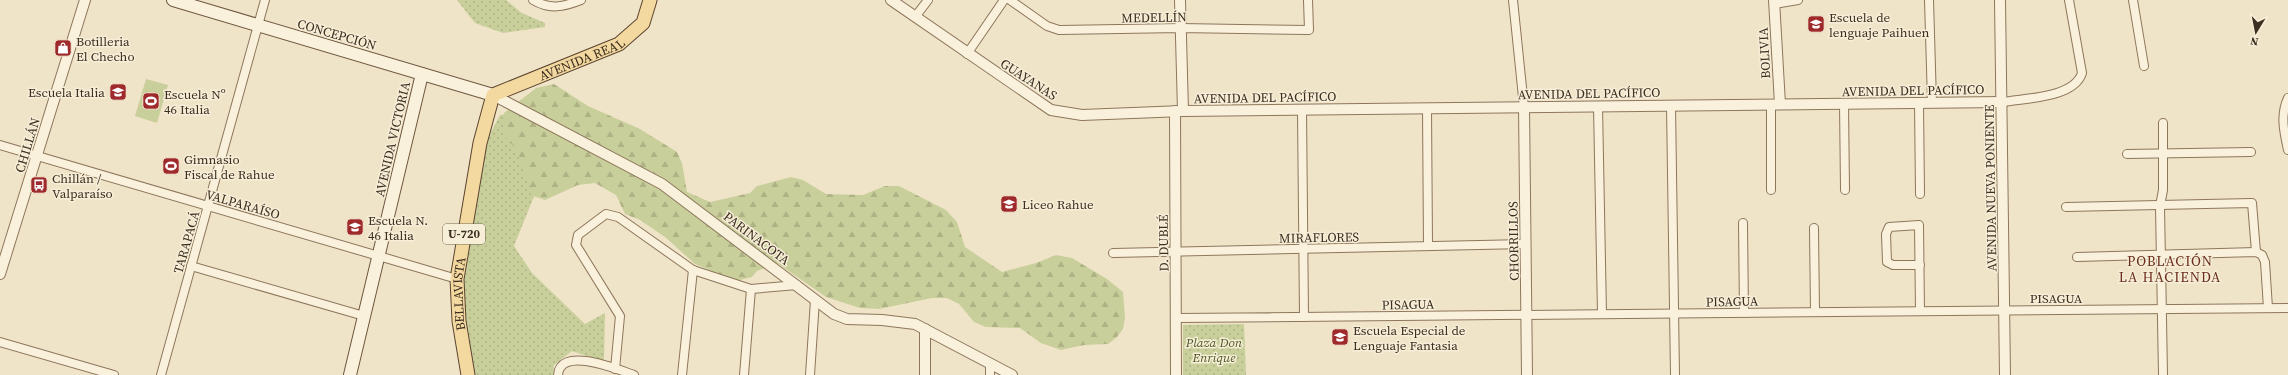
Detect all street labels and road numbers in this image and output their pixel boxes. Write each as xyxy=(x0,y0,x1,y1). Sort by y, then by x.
street label: MEDELLÍN xyxy=(1121,8,1187,27)
street label: CONCEPCIÓN xyxy=(295,15,379,54)
street label: BOLIVIA xyxy=(1755,26,1774,79)
street label: AVENIDA REAL xyxy=(537,35,629,85)
street label: GUAYANAS xyxy=(997,55,1061,104)
street label: AVENIDA VICTORIA xyxy=(371,80,414,198)
street label: AVENIDA DEL PACÍFICO xyxy=(1841,81,1985,100)
street label: AVENIDA DEL PACÍFICO xyxy=(1517,84,1661,103)
street label: AVENIDA DEL PACÍFICO xyxy=(1193,88,1337,107)
street label: AVENIDA NUEVA PONIENTE xyxy=(1981,104,2000,272)
street label: CHILLÁN xyxy=(11,115,44,175)
street label: VALPARAÍSO xyxy=(204,186,282,223)
street label: CHORRILLOS xyxy=(1504,201,1523,281)
street label: PARINACOTA xyxy=(720,208,794,269)
street label: TARAPACÁ xyxy=(169,209,204,275)
street label: D. DUBLÉ xyxy=(1155,214,1172,272)
road number: U-720 xyxy=(443,224,485,244)
street label: MIRAFLORES xyxy=(1279,228,1360,247)
street label: BELLAVISTA xyxy=(449,256,470,332)
street label: PISAGUA xyxy=(2030,290,2083,307)
street label: PISAGUA xyxy=(1706,293,1759,310)
street label: PISAGUA xyxy=(1382,296,1435,313)

